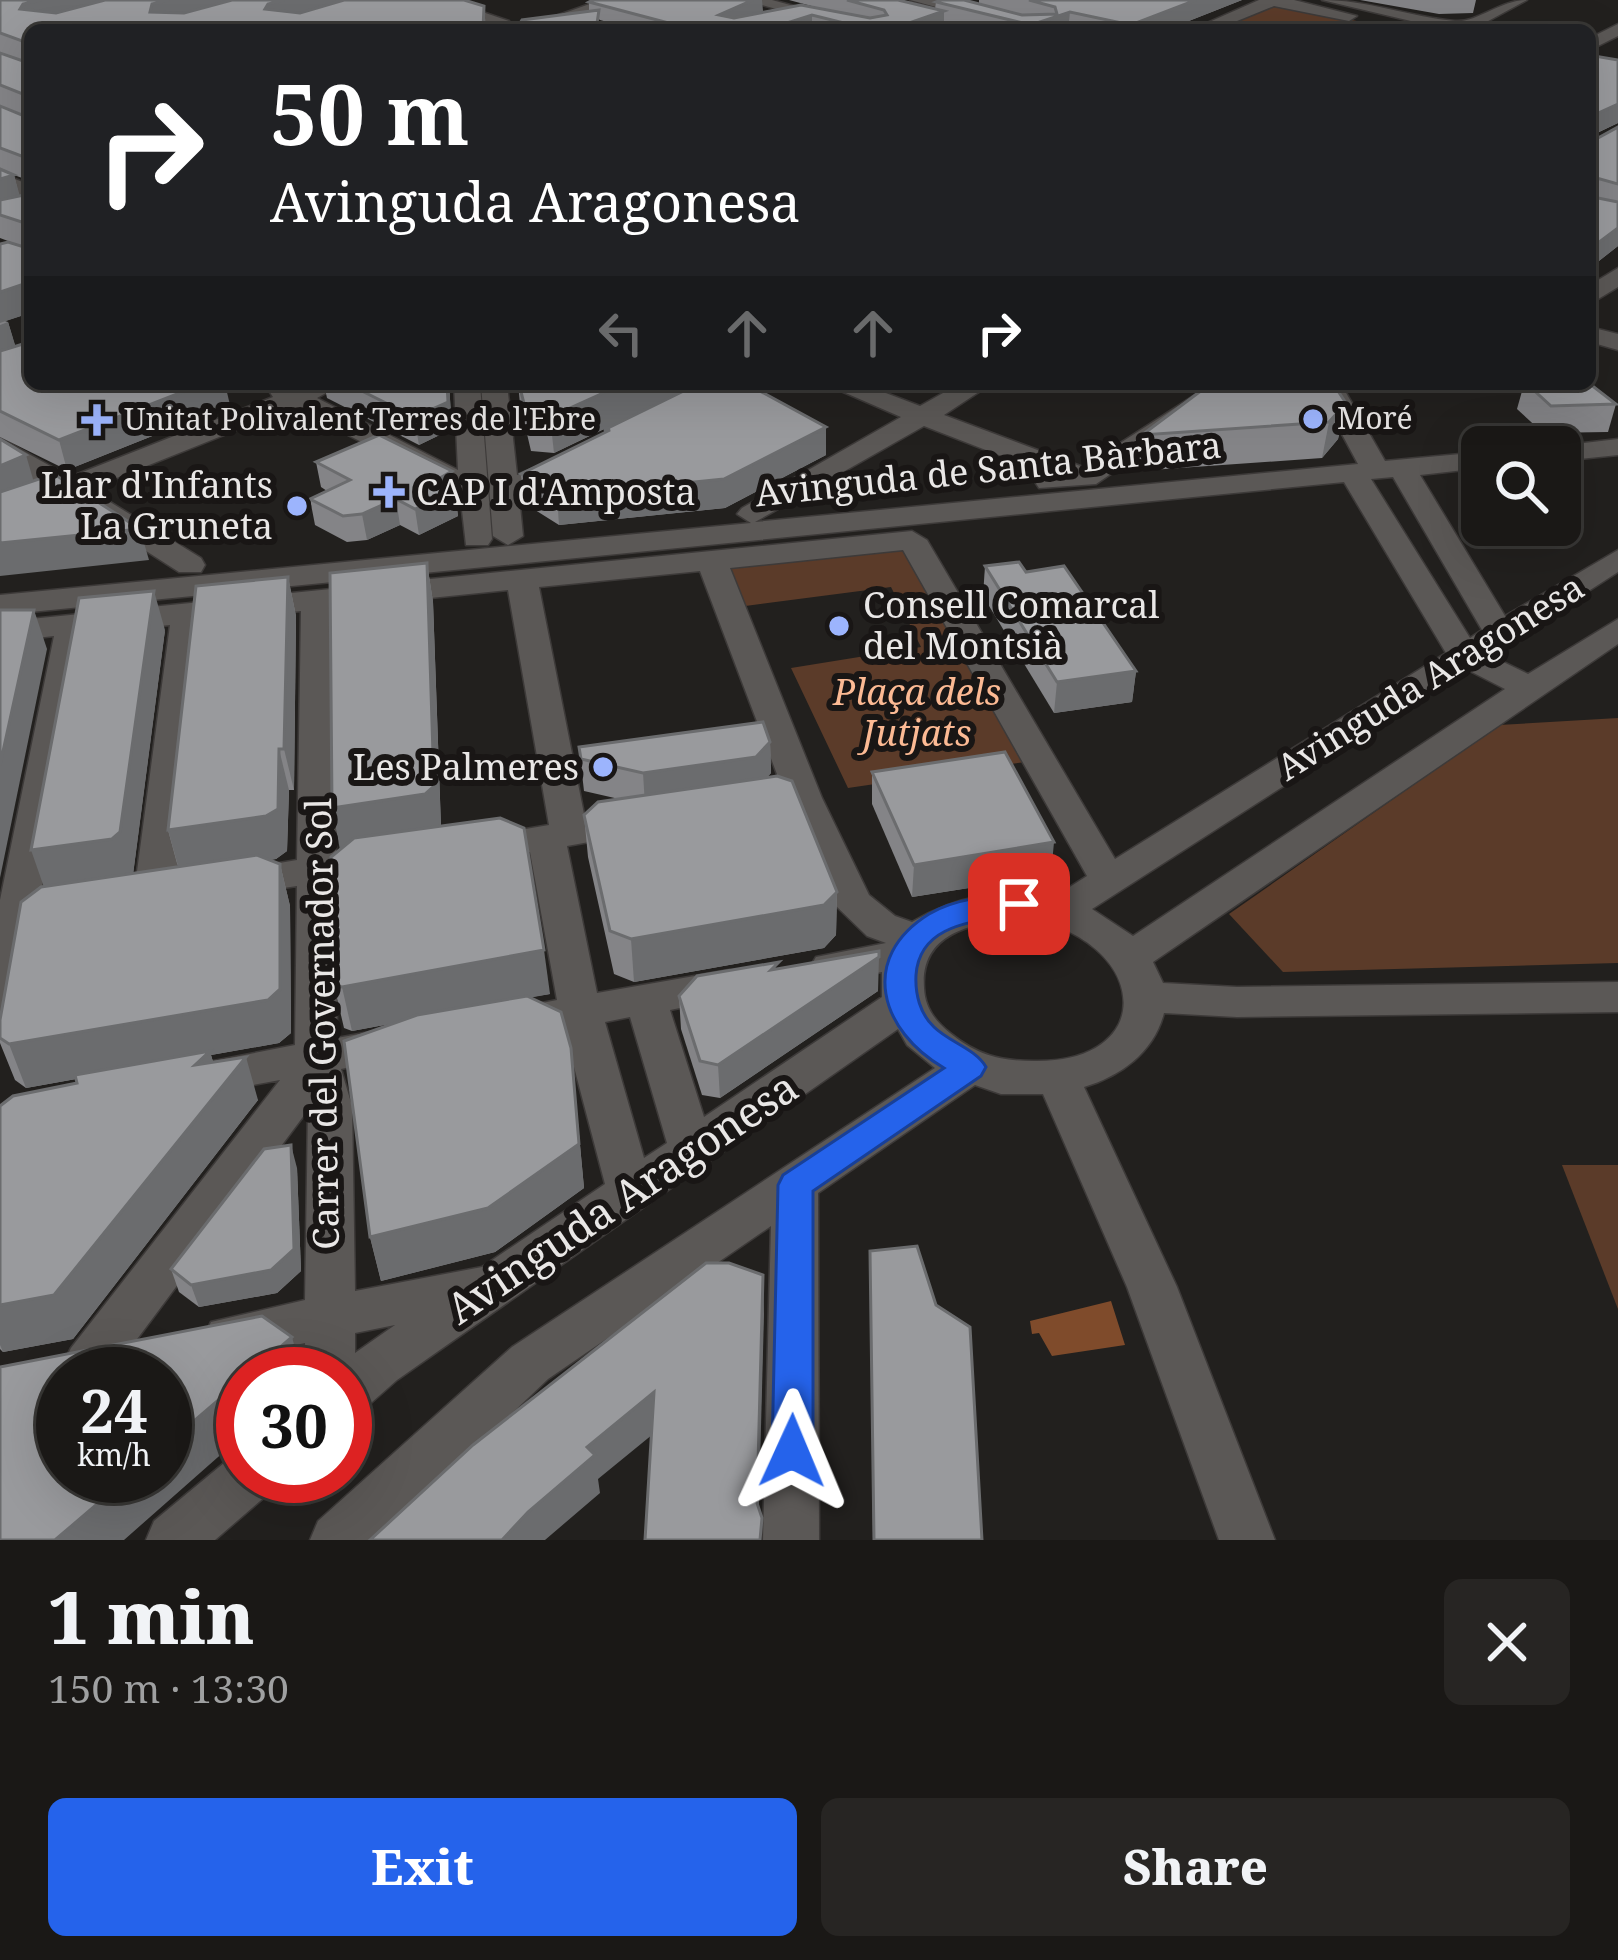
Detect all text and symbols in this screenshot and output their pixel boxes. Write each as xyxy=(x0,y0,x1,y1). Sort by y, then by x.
text: 50 m xyxy=(270,55,470,170)
icon: right xyxy=(72,72,228,228)
text: Avinguda Aragonesa xyxy=(270,164,801,238)
icon: left xyxy=(588,300,654,366)
icon: ahead xyxy=(714,300,780,366)
icon: ahead xyxy=(840,300,906,366)
icon: right xyxy=(966,300,1032,366)
place label: Moré xyxy=(1337,397,1413,438)
place label: Unitat Polivalent Terres de l'Ebre xyxy=(124,398,596,439)
marker: Unitat Polivalent Terres de l'Ebre xyxy=(81,404,113,436)
marker: Moré xyxy=(1300,406,1326,432)
street label: Avinguda de Santa Bàrbara xyxy=(752,420,1223,517)
map controls xyxy=(1461,426,1581,546)
button: search xyxy=(1461,426,1581,546)
place label: Llar d'Infants La Gruneta xyxy=(41,460,273,550)
place label: CAP I d'Amposta xyxy=(416,467,696,516)
marker: CAP I d'Amposta xyxy=(373,476,405,508)
marker: Llar d'Infants La Gruneta xyxy=(284,493,310,519)
street label: Avinguda Aragonesa xyxy=(1267,562,1593,791)
place label: Consell Comarcal del Montsià xyxy=(863,580,1160,670)
marker: Consell Comarcal del Montsià xyxy=(826,613,852,639)
park label: Plaça dels Jutjats xyxy=(832,667,1001,757)
place label: Les Palmeres xyxy=(353,742,579,791)
marker: Les Palmeres xyxy=(590,754,616,780)
street label: Carrer del Governador Sol xyxy=(293,798,350,1250)
pin xyxy=(968,853,1070,955)
icon: arrive xyxy=(986,871,1052,937)
street label: Avinguda Aragonesa xyxy=(434,1058,808,1336)
speed limit sign: 30 xyxy=(216,1347,372,1503)
text: 24 xyxy=(80,1369,148,1451)
position arrow xyxy=(729,1388,855,1514)
text: km/h xyxy=(77,1434,151,1475)
text: 1 min xyxy=(48,1567,255,1665)
button: close xyxy=(1444,1579,1570,1705)
text: 150 m · 13:30 xyxy=(48,1661,289,1714)
button: Exit xyxy=(48,1798,797,1936)
button: Share xyxy=(821,1798,1570,1936)

